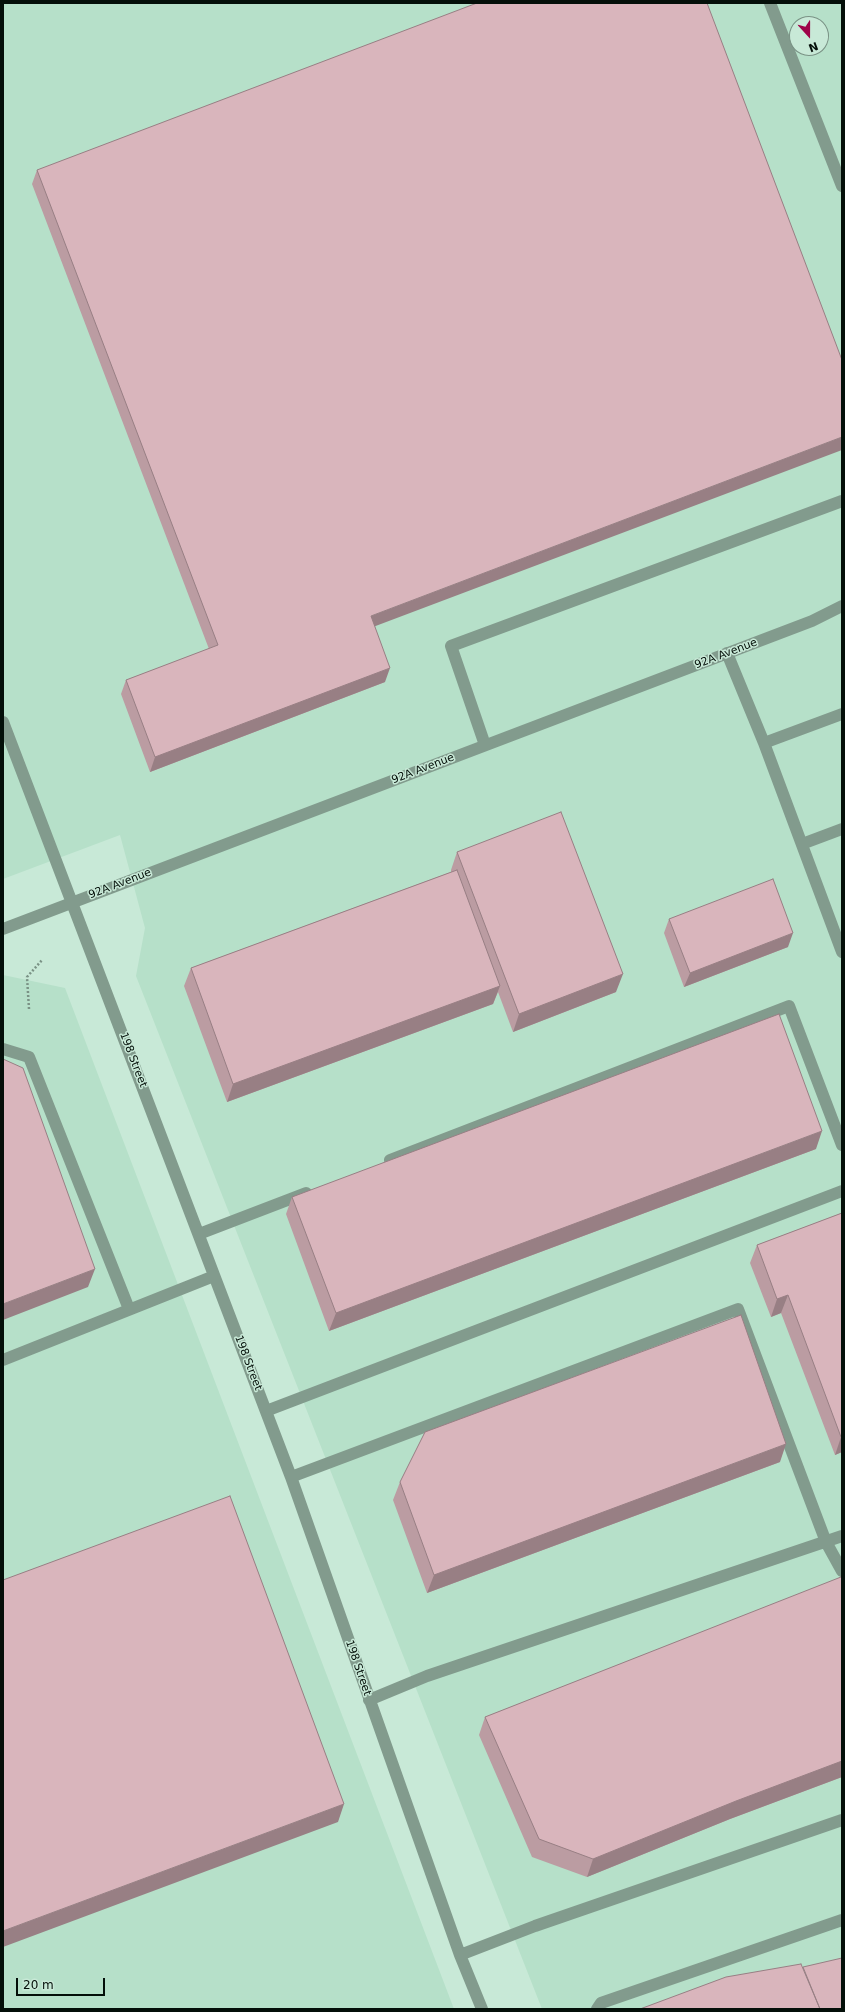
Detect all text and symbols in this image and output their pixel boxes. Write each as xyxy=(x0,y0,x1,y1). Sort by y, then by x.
north arrow xyxy=(789,16,829,56)
text: N xyxy=(806,39,820,54)
street label: 92A Avenue xyxy=(693,636,759,672)
street label: 92A Avenue xyxy=(390,751,456,787)
street label: 92A Avenue xyxy=(87,866,153,902)
street label: 198 Street xyxy=(116,1031,150,1089)
street label: 198 Street xyxy=(231,1334,265,1392)
street label: 198 Street xyxy=(342,1638,374,1698)
scale bar xyxy=(18,1970,107,1996)
text: 20 m xyxy=(23,1978,54,1992)

